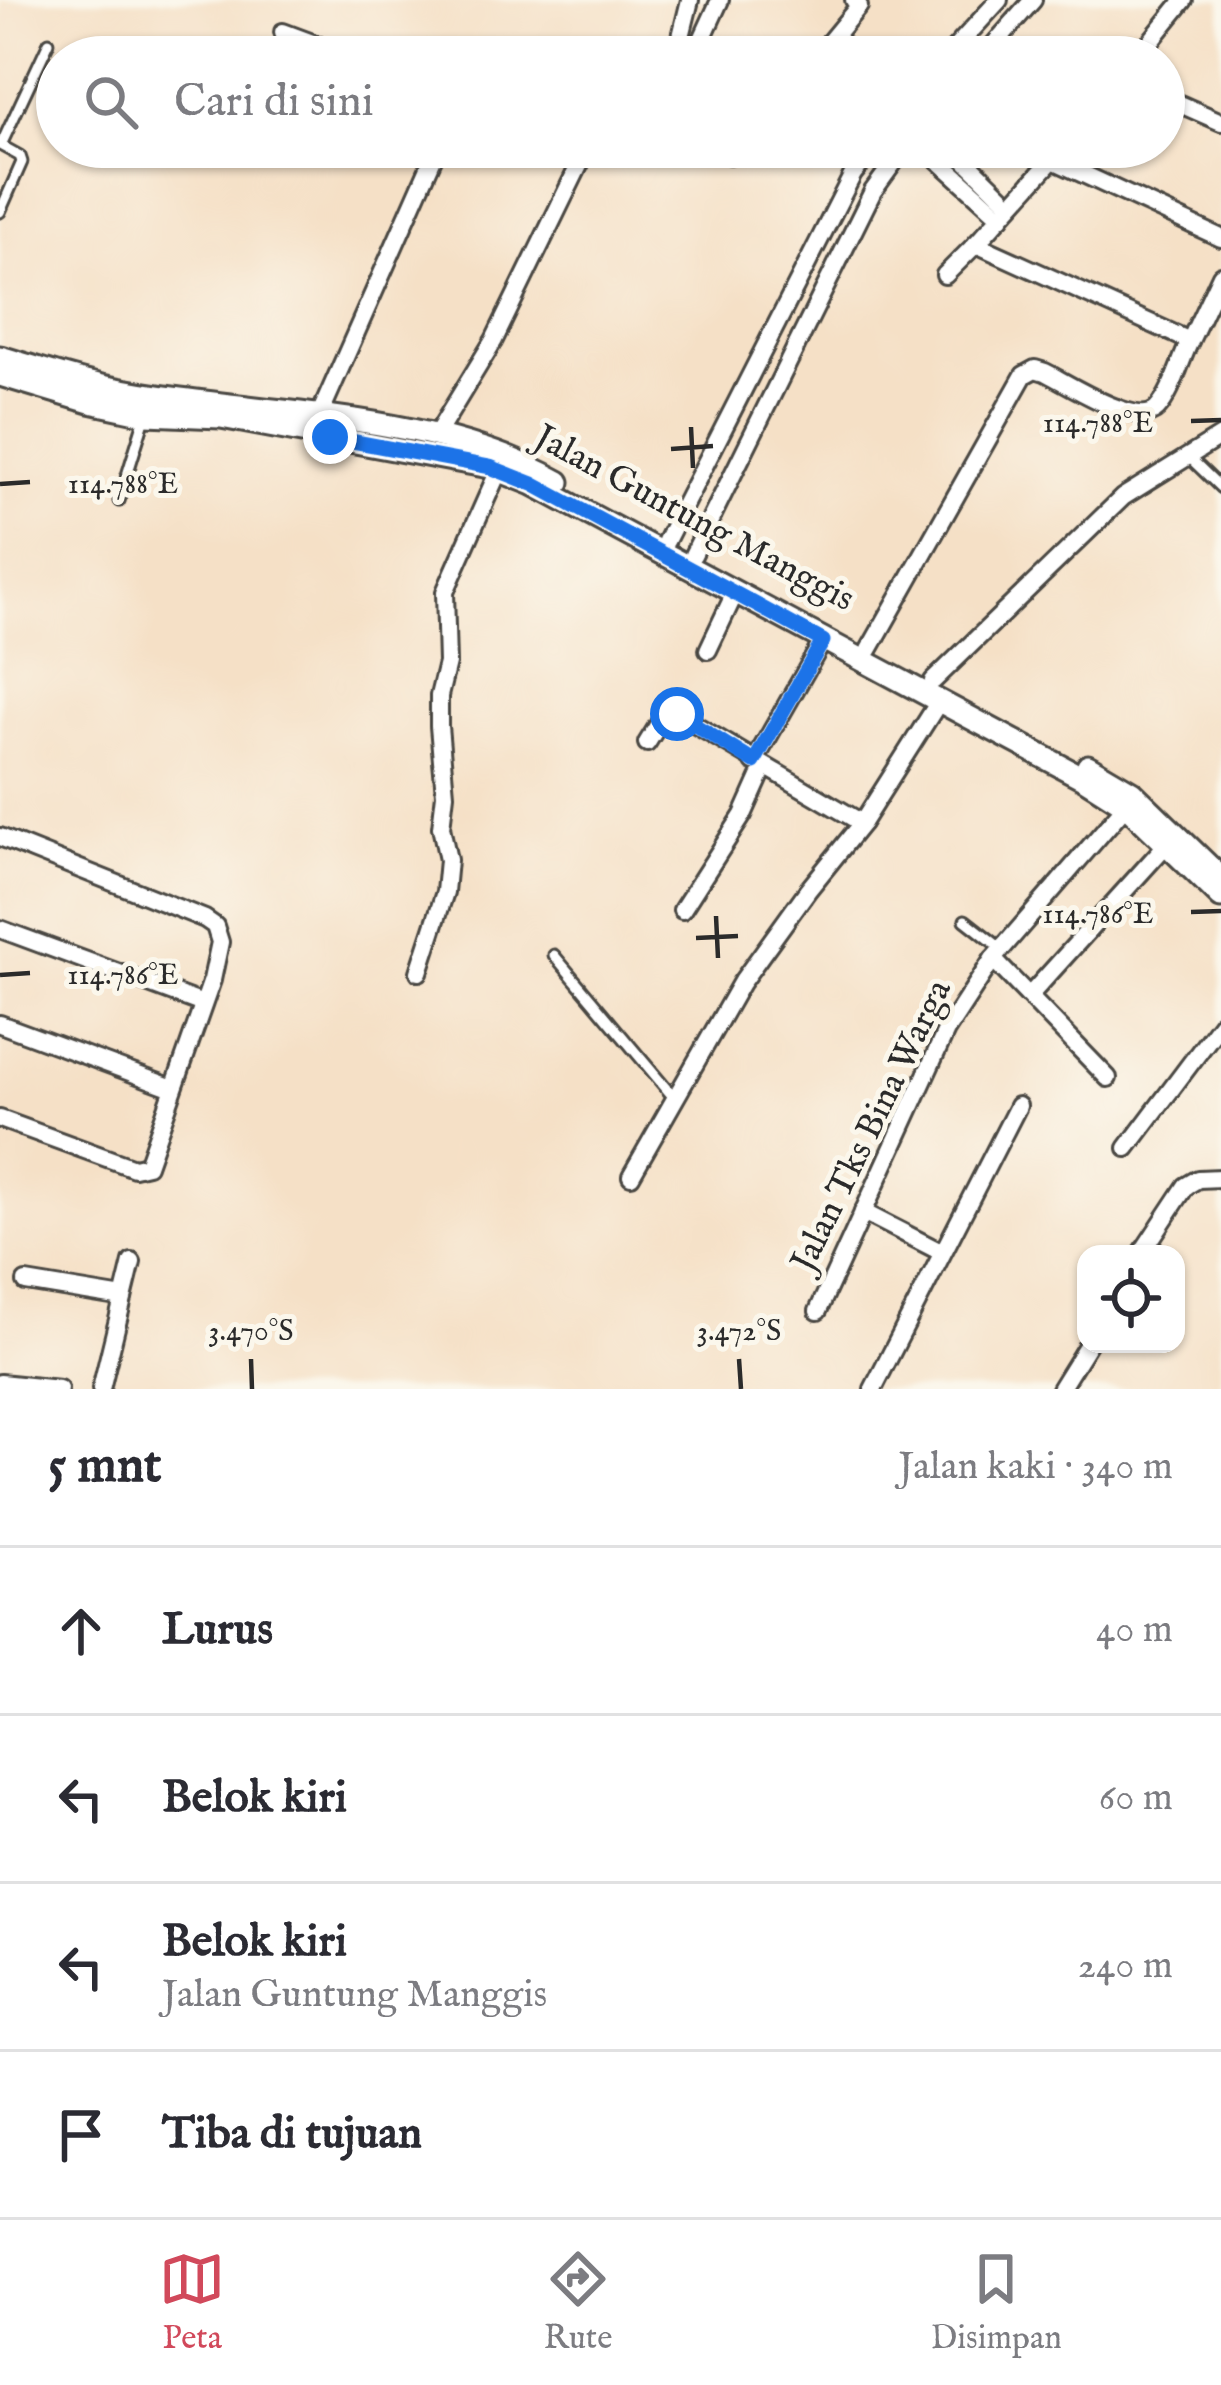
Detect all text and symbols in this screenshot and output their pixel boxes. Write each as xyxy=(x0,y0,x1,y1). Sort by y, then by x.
search box xyxy=(36,36,1185,168)
icon: search xyxy=(78,69,144,135)
text: Cari di sini xyxy=(174,74,374,131)
text: 114.788°E xyxy=(1043,405,1153,443)
route end xyxy=(303,410,357,464)
street label: Jalan Guntung Manggis xyxy=(523,413,862,623)
text: 114.788°E xyxy=(68,466,178,504)
route start xyxy=(650,687,704,741)
text: 114.786°E xyxy=(1042,896,1154,934)
text: 114.786°E xyxy=(67,957,179,995)
street label: Jalan Tks Bina Warga xyxy=(779,972,963,1283)
map controls xyxy=(1077,1245,1185,1353)
button: locate xyxy=(1077,1245,1185,1353)
text: 3.470°S xyxy=(208,1313,294,1351)
text: 3.472°S xyxy=(697,1313,781,1351)
text: 5 mnt xyxy=(48,1435,162,1500)
text: Jalan kaki · 340 m xyxy=(898,1443,1173,1492)
icon: ahead xyxy=(48,1598,114,1664)
text: Lurus xyxy=(162,1602,273,1659)
text: 40 m xyxy=(1096,1606,1173,1655)
icon: left xyxy=(48,1766,114,1832)
text: Belok kiri xyxy=(162,1770,347,1827)
text: 60 m xyxy=(1099,1774,1173,1823)
text: Belok kiri xyxy=(162,1914,347,1971)
icon: left xyxy=(48,1934,114,2000)
text: 240 m xyxy=(1078,1942,1173,1991)
text: Jalan Guntung Manggis xyxy=(162,1971,547,2020)
icon: arrive xyxy=(48,2102,114,2168)
text: Tiba di tujuan xyxy=(162,2106,422,2163)
tab: Peta xyxy=(159,2246,225,2360)
tab: Rute xyxy=(544,2246,612,2360)
tab: Disimpan xyxy=(931,2246,1062,2360)

